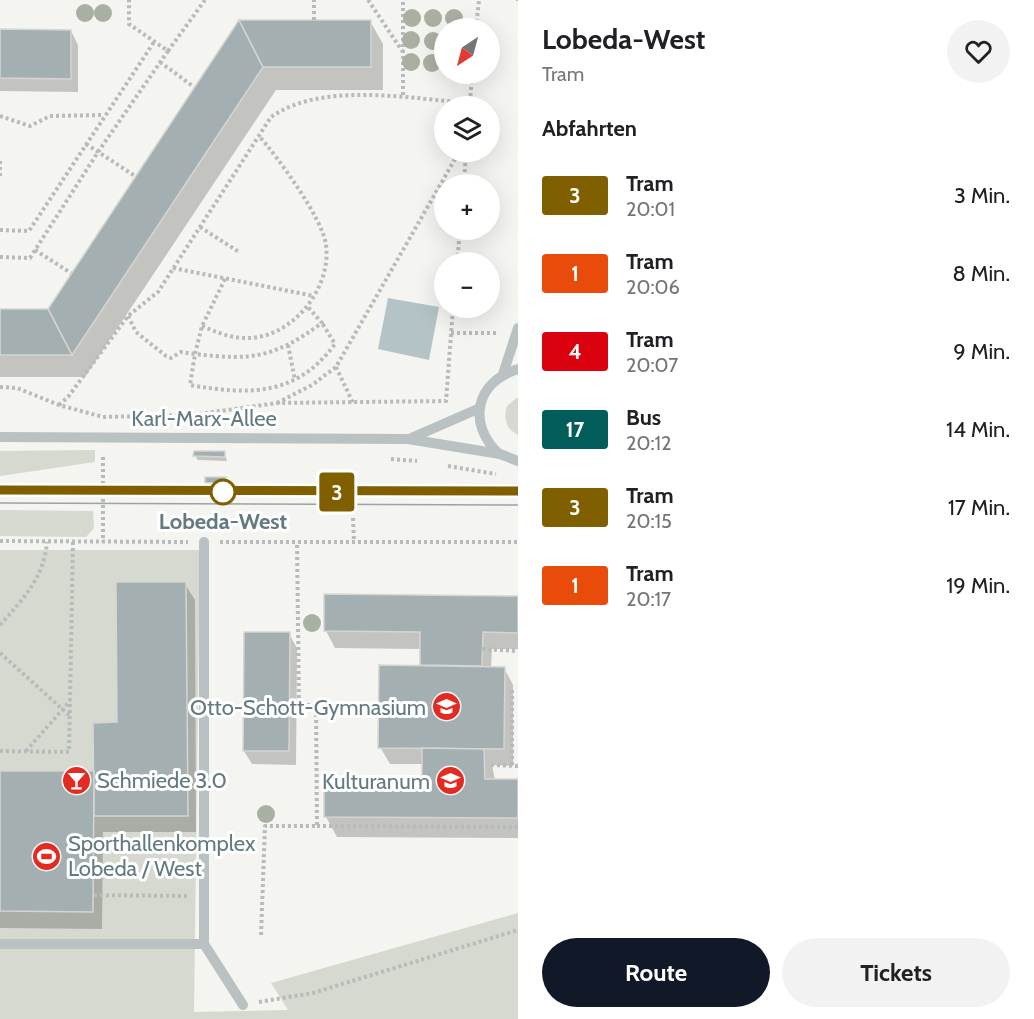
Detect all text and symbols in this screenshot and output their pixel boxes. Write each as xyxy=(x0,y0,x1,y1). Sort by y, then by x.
north arrow xyxy=(434,18,500,84)
map controls xyxy=(434,18,500,318)
button: heart xyxy=(947,20,1010,83)
text: Lobeda-West xyxy=(542,22,705,56)
text: Tram xyxy=(542,62,584,86)
button: layers xyxy=(434,96,500,162)
text: Abfahrten xyxy=(542,115,637,142)
text: Tram xyxy=(626,170,674,197)
button: + xyxy=(434,174,500,240)
text: 3 Min. xyxy=(954,182,1010,209)
text: 3 xyxy=(569,183,581,208)
text: 20:01 xyxy=(626,197,675,221)
text: Tram xyxy=(626,248,674,275)
button: − xyxy=(434,252,500,318)
text: 8 Min. xyxy=(953,260,1010,287)
text: 1 xyxy=(571,261,579,286)
text: 20:06 xyxy=(626,275,680,299)
text: Tram xyxy=(626,326,674,353)
text: 9 Min. xyxy=(953,338,1010,365)
text: 4 xyxy=(568,339,582,364)
text: 20:07 xyxy=(626,353,678,377)
text: Bus xyxy=(626,404,661,431)
street label: Karl-Marx-Allee xyxy=(131,405,277,432)
text: 14 Min. xyxy=(946,416,1010,443)
text: 17 xyxy=(566,417,584,442)
text: 20:12 xyxy=(626,431,672,455)
line badge: 3 xyxy=(318,472,356,512)
marker: Lobeda-West xyxy=(210,479,236,505)
text: 3 xyxy=(331,480,343,505)
text: Tram xyxy=(626,482,674,509)
text: 17 Min. xyxy=(948,494,1010,521)
text: 3 xyxy=(569,495,581,520)
place label: Lobeda-West xyxy=(159,508,288,535)
text: 20:15 xyxy=(626,509,672,533)
text: Tram xyxy=(626,560,674,587)
text: 19 Min. xyxy=(946,572,1010,599)
text: 1 xyxy=(571,573,579,598)
text: 20:17 xyxy=(626,587,671,611)
school or university icon: Otto-Schott-Gymnasium xyxy=(431,691,463,723)
place label: Otto-Schott-Gymnasium xyxy=(190,694,426,721)
bar icon: Schmiede 3.0 xyxy=(60,764,92,796)
school or university icon: Kulturanum xyxy=(435,765,467,797)
place label: Schmiede 3.0 xyxy=(97,767,227,794)
place label: Kulturanum xyxy=(322,768,430,795)
place label: Sporthallenkomplex Lobeda / West xyxy=(68,830,256,882)
sports icon: Sporthallenkomplex Lobeda / West xyxy=(31,840,63,872)
button: Route xyxy=(542,938,770,1007)
button: Tickets xyxy=(782,938,1010,1007)

